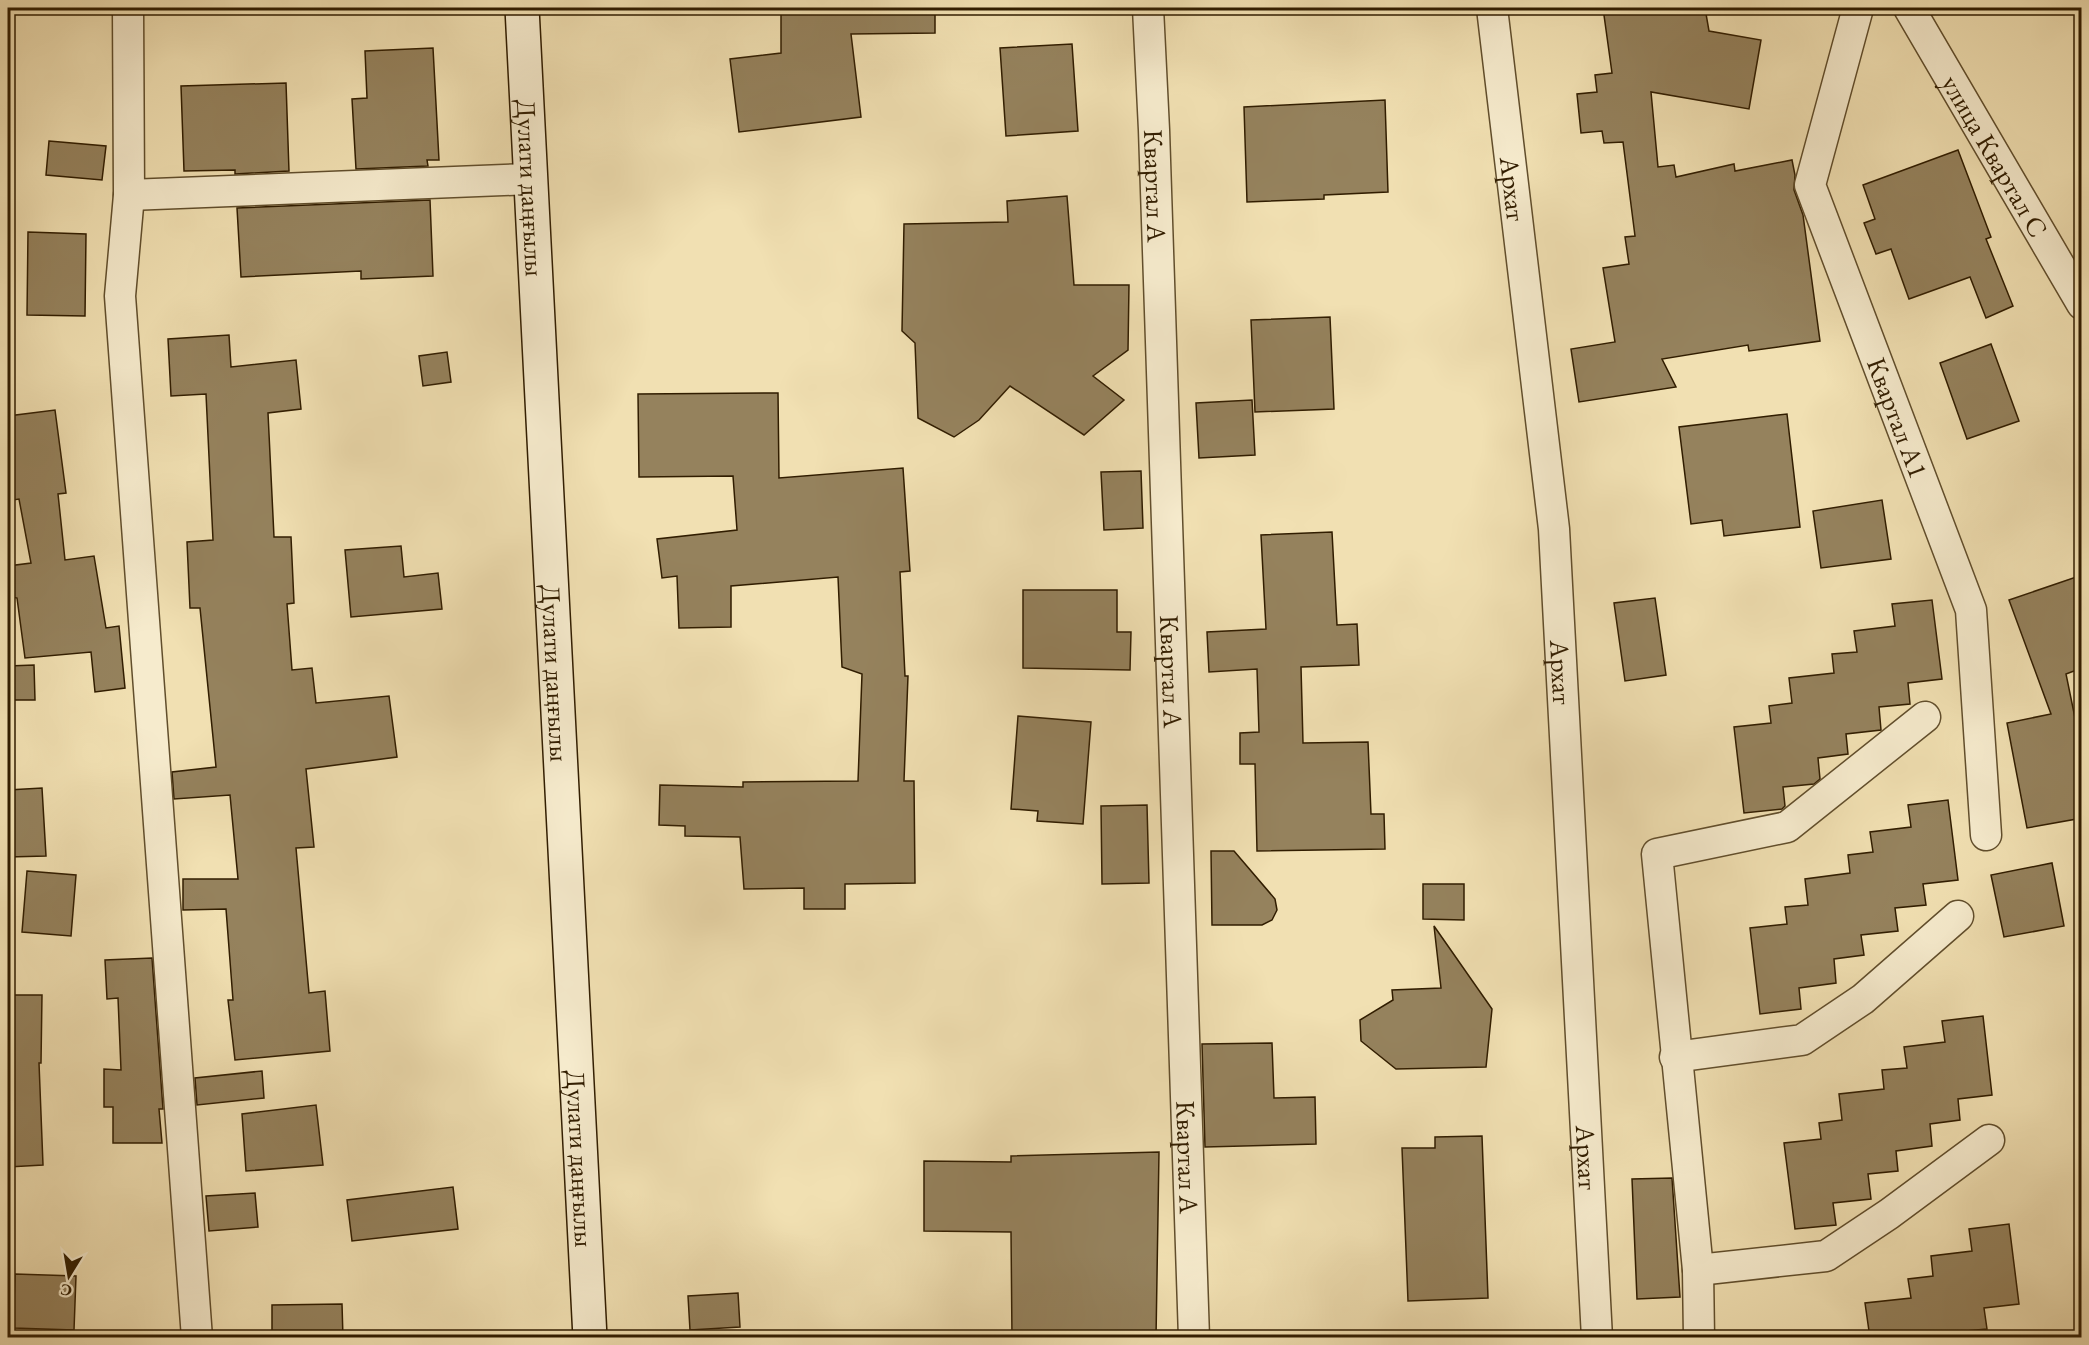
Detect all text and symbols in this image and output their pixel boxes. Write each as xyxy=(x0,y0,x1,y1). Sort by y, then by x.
street label: улица Квартал С xyxy=(1934,68,2056,243)
street label: Дулати даңғылы xyxy=(509,98,553,277)
street label: Квартал А xyxy=(1136,129,1175,243)
street label: Архат xyxy=(1492,153,1535,223)
street label: Квартал А1 xyxy=(1859,352,1937,483)
street label: Дулати даңғылы xyxy=(534,584,578,763)
street label: Квартал А xyxy=(1153,614,1191,729)
street label: Архат xyxy=(1542,638,1581,705)
street label: Дулати даңғылы xyxy=(559,1069,603,1248)
street label: Квартал А xyxy=(1169,1100,1207,1215)
street label: Архат xyxy=(1568,1123,1607,1191)
north arrow xyxy=(39,1246,99,1306)
text: С xyxy=(59,1279,74,1302)

